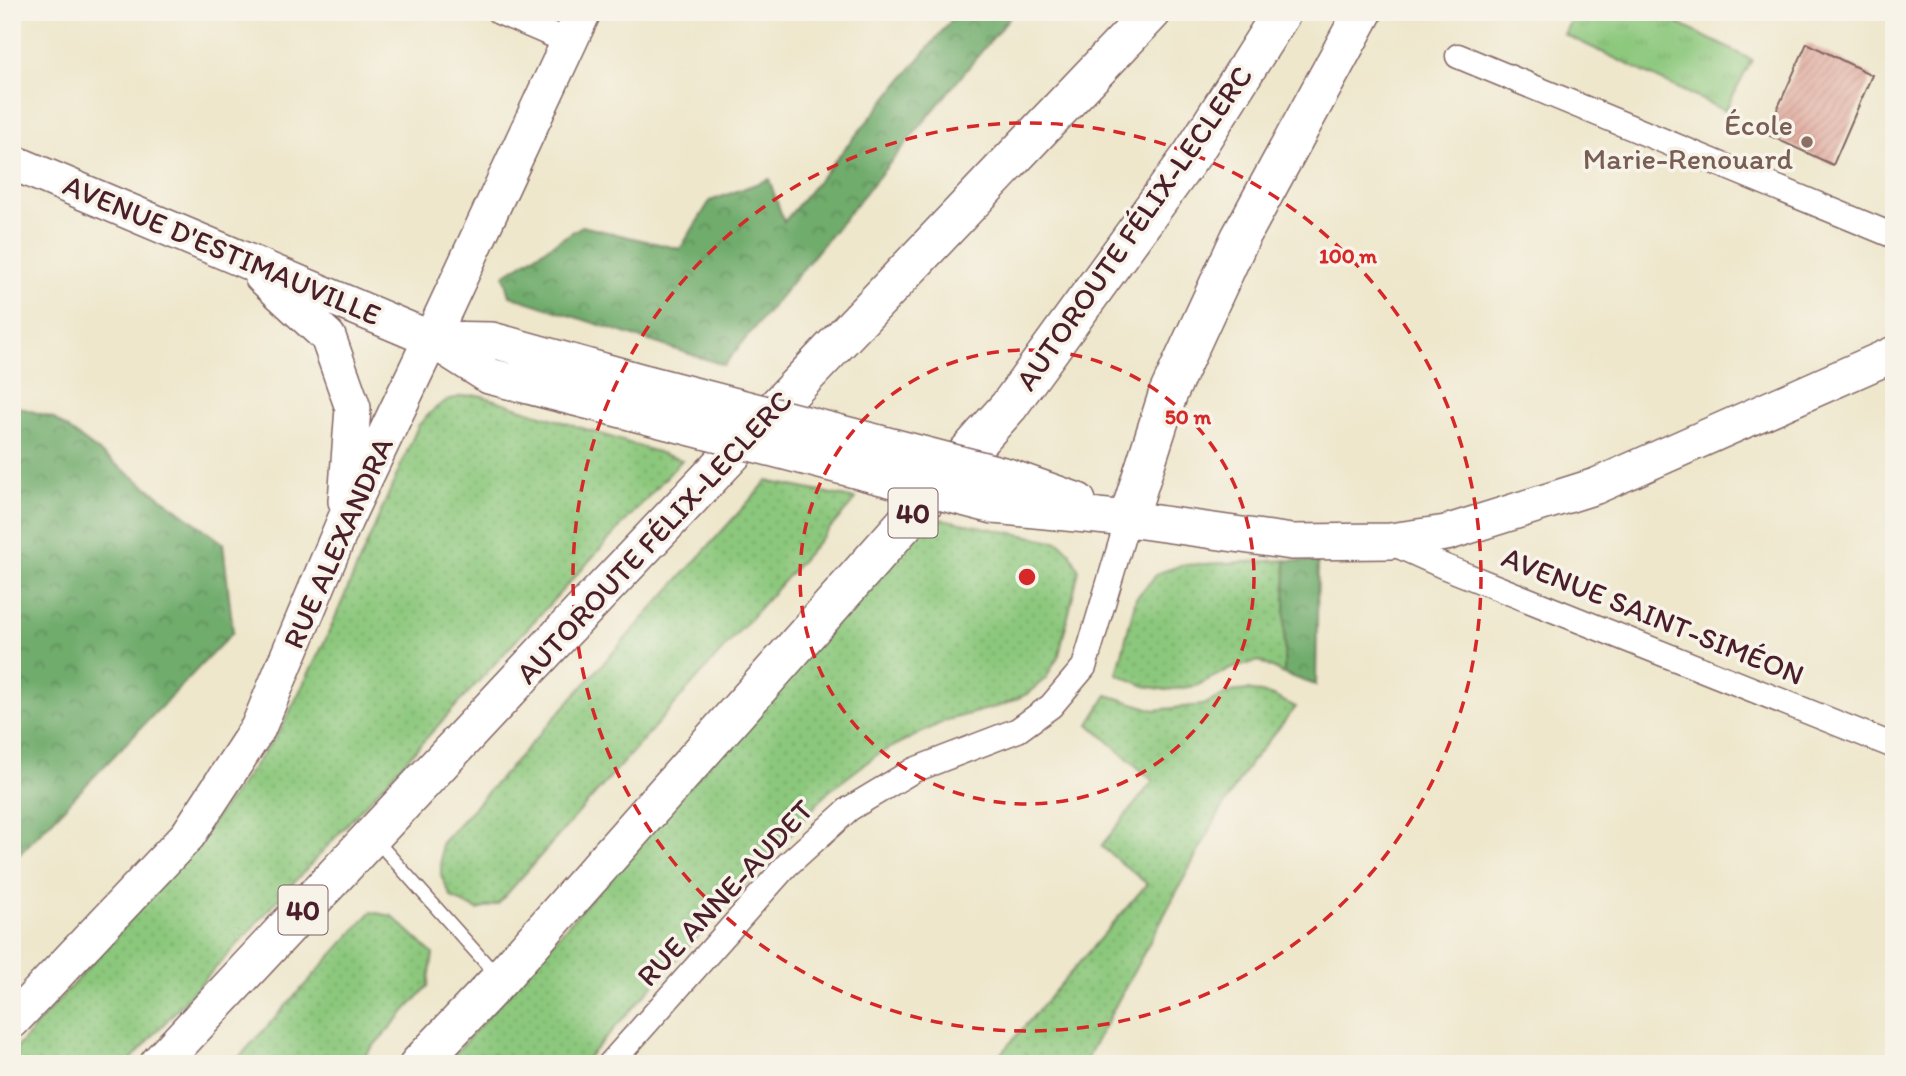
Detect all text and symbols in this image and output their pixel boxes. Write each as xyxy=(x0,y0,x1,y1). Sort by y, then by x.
street label: AUTOROUTE FÉLIX-LECLERC xyxy=(1007,58,1260,397)
place label: École Marie-Renouard xyxy=(1583,106,1793,177)
marker: École Marie-Renouard xyxy=(1799,134,1815,150)
street label: AVENUE D'ESTIMAUVILLE xyxy=(58,166,387,333)
text: 100 m xyxy=(1319,243,1377,268)
street label: AUTOROUTE FÉLIX-LECLERC xyxy=(508,382,799,691)
text: 50 m xyxy=(1165,404,1212,429)
street label: RUE ALEXANDRA xyxy=(274,431,401,654)
road number: 40 xyxy=(888,489,937,538)
street label: AVENUE SAINT-SIMÉON xyxy=(1497,538,1810,693)
centre of rings xyxy=(1015,565,1039,589)
street label: RUE ANNE-AUDET xyxy=(629,791,821,994)
road number: 40 xyxy=(278,886,328,934)

